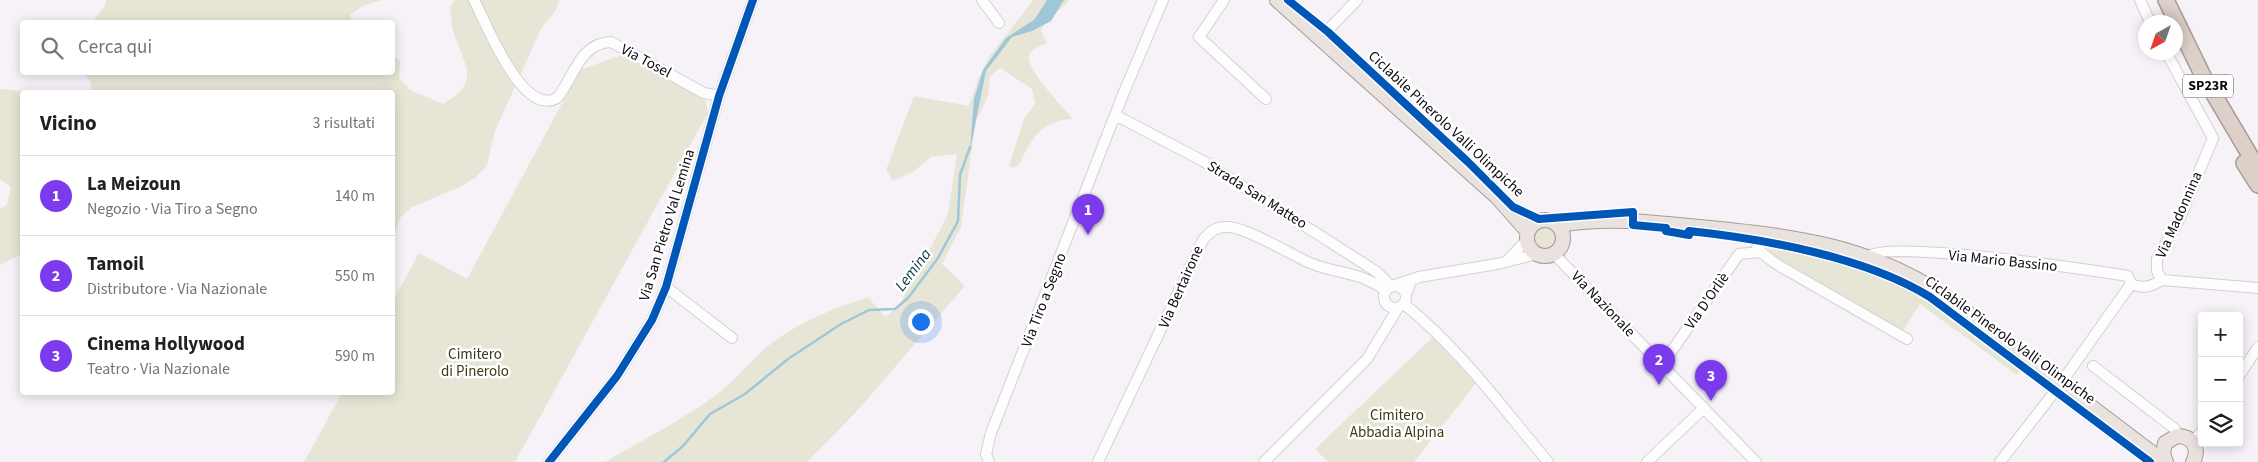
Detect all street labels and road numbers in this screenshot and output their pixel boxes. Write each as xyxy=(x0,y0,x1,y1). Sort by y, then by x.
street label: Via Tosel xyxy=(617,39,675,83)
street label: Ciclabile Pinerolo Valli Olimpiche xyxy=(1363,46,1529,202)
road number: SP23R xyxy=(2183,74,2233,98)
street label: Via San Pietro Val Lemina xyxy=(634,147,700,303)
street label: Strada San Matteo xyxy=(1203,156,1311,234)
street label: Via Madonnina xyxy=(2151,168,2207,262)
street label: Via Bertairone xyxy=(1153,242,1209,332)
street label: Via Mario Bassino xyxy=(1947,245,2059,277)
street label: Via Tiro a Segno xyxy=(1016,250,1072,350)
street label: Via Nazionale xyxy=(1566,266,1640,342)
street label: Via D'Orliè xyxy=(1680,268,1734,334)
street label: Ciclabile Pinerolo Valli Olimpiche xyxy=(1920,271,2100,409)

